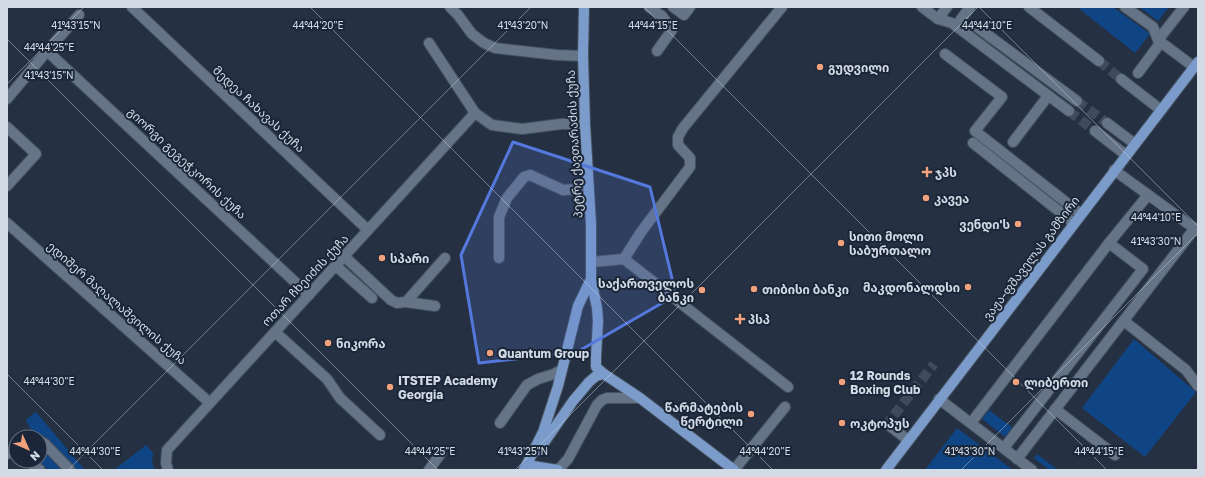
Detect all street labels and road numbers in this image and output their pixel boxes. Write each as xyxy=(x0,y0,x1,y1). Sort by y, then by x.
street label: მედეა ჩახავას ქუჩა xyxy=(209,63,308,156)
street label: პეტრე ქავთარაძის ქუჩა xyxy=(563,69,585,219)
street label: გიორგი გეგეჭკორის ქუჩა xyxy=(125,104,249,222)
street label: ვაჟა-ფშაველას გამზირი xyxy=(979,193,1083,324)
street label: ოთარ ჩხეიძის ქუჩა xyxy=(259,231,351,329)
street label: ედიშერ მაღალაშვილის ქუჩა xyxy=(44,238,190,368)

